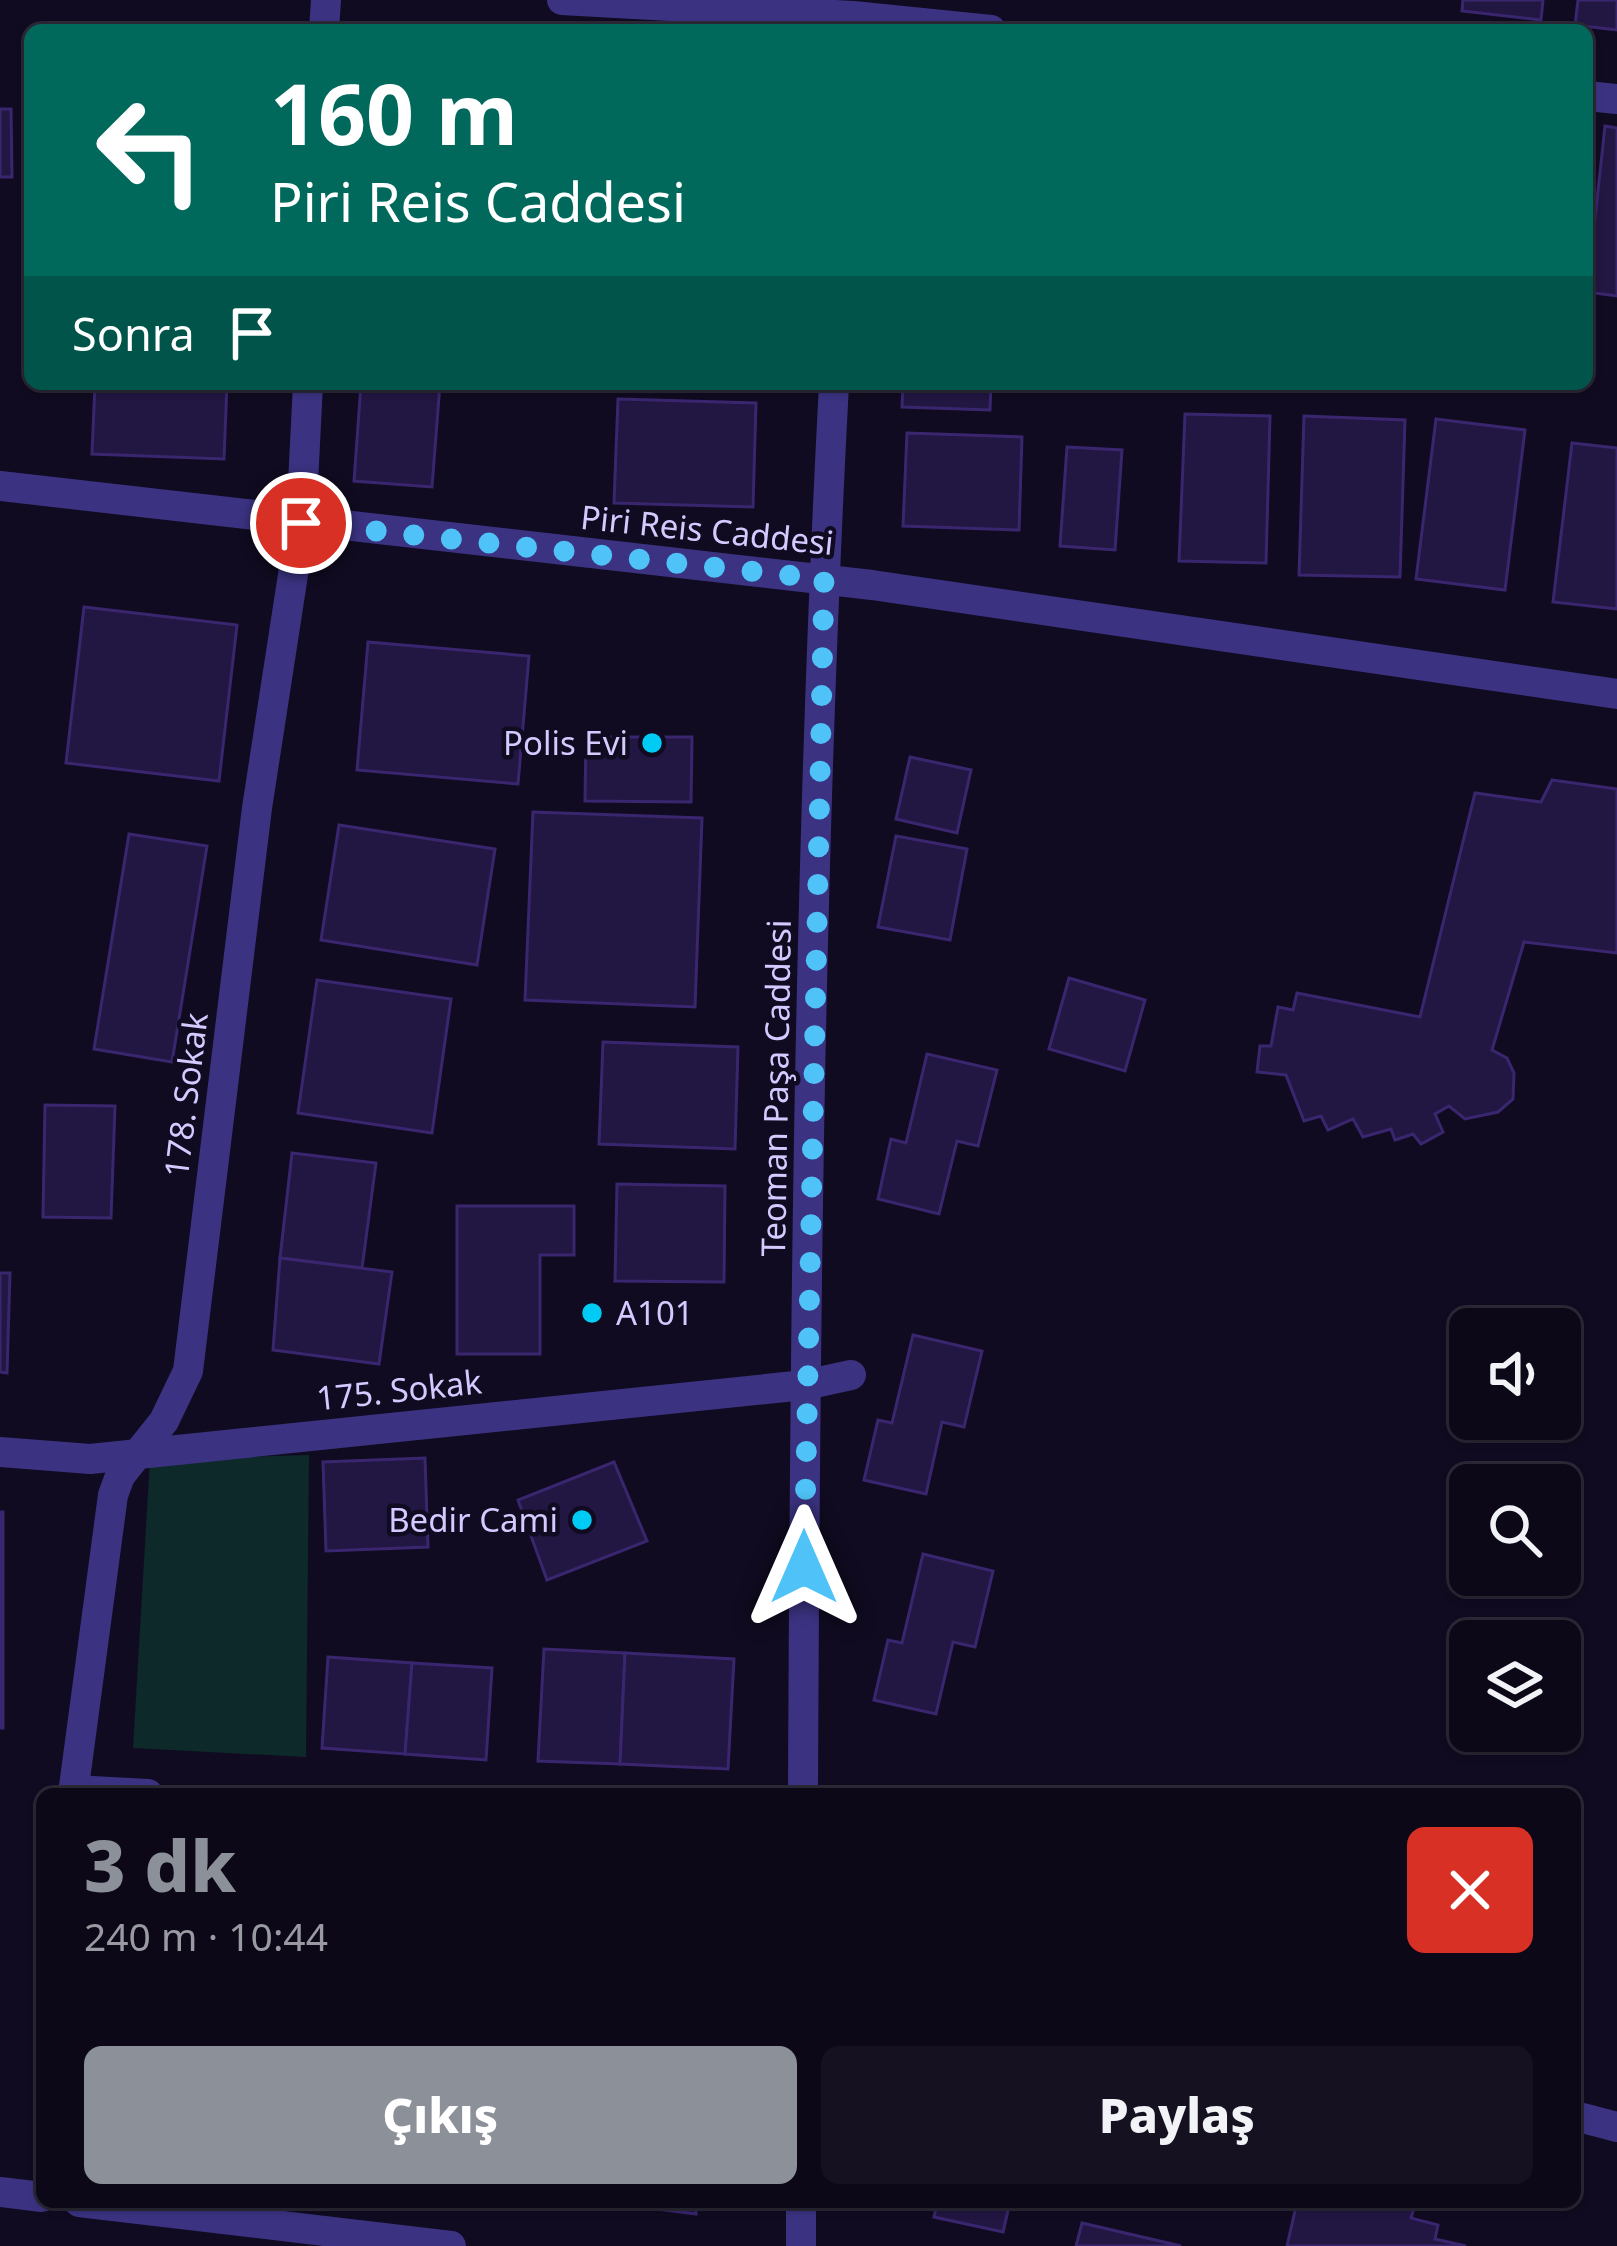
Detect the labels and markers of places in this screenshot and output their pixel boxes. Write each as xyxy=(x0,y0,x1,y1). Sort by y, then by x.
pin xyxy=(250,472,352,574)
place label: Polis Evi xyxy=(503,720,628,765)
marker: Polis Evi xyxy=(639,730,665,756)
place label: A101 xyxy=(616,1290,694,1335)
marker: A101 xyxy=(579,1300,605,1326)
place label: Bedir Cami xyxy=(388,1497,558,1542)
marker: Bedir Cami xyxy=(569,1507,595,1533)

